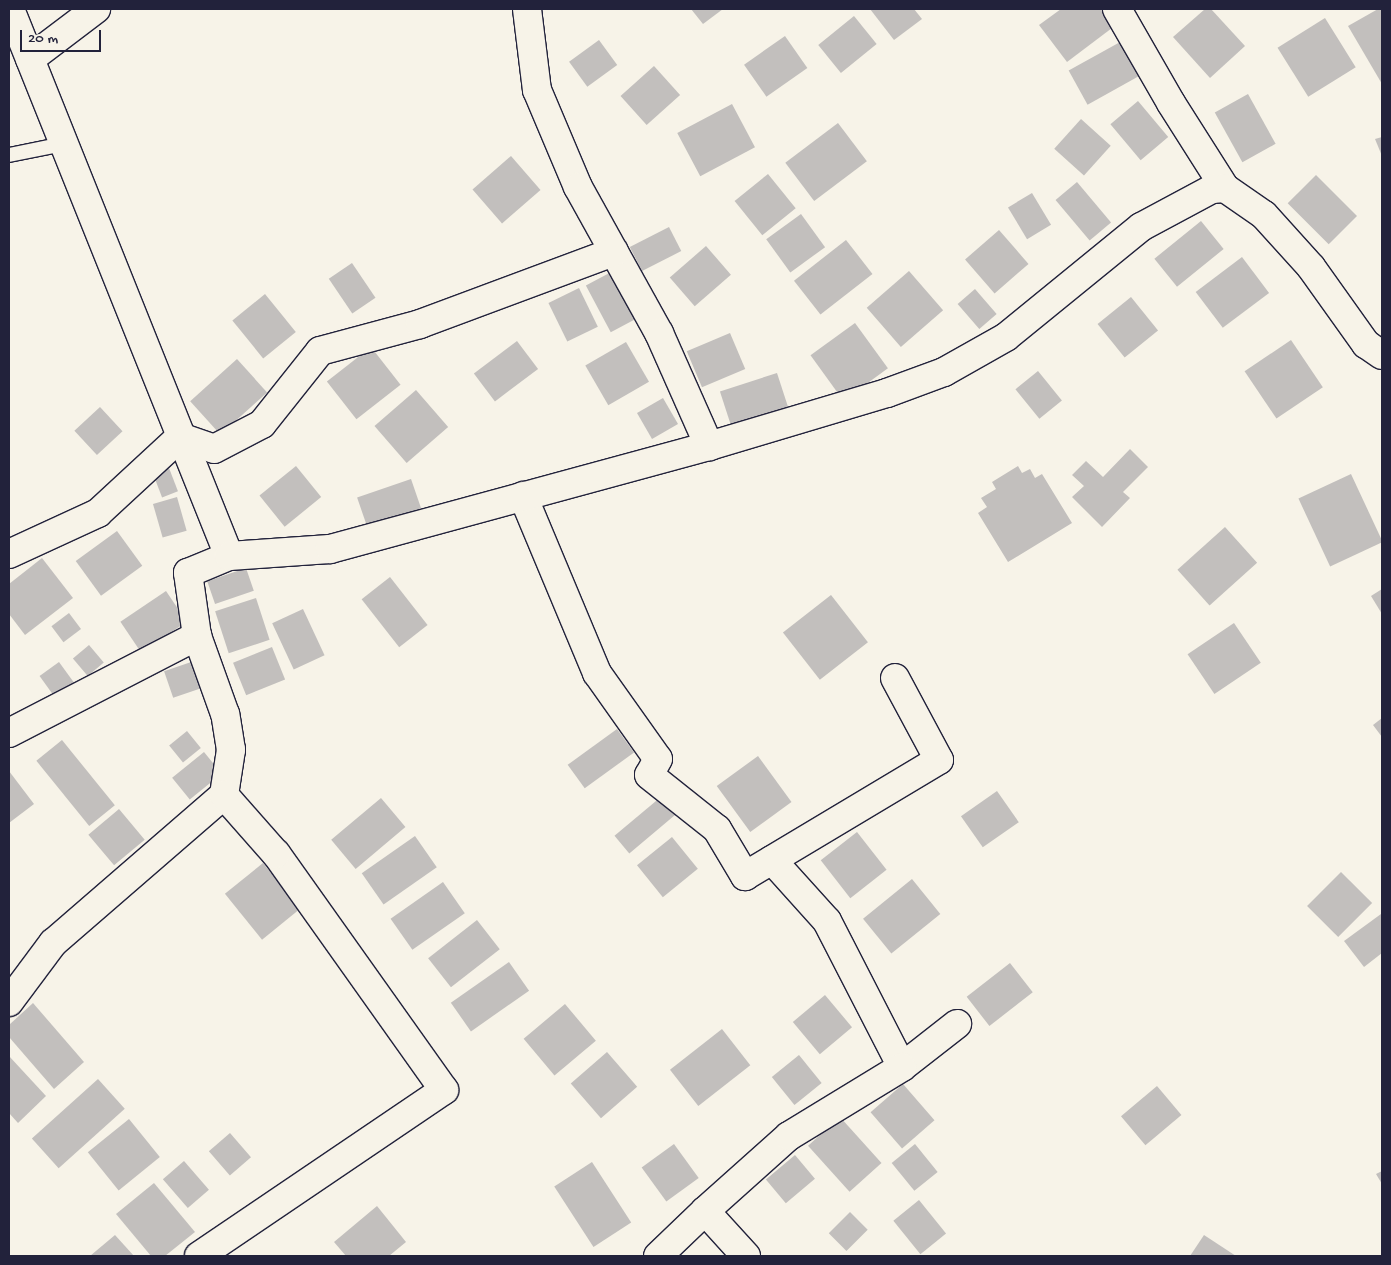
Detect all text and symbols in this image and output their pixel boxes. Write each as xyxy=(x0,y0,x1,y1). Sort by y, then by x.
scale bar xyxy=(22,20,104,52)
text: 20 m xyxy=(28,30,58,48)

